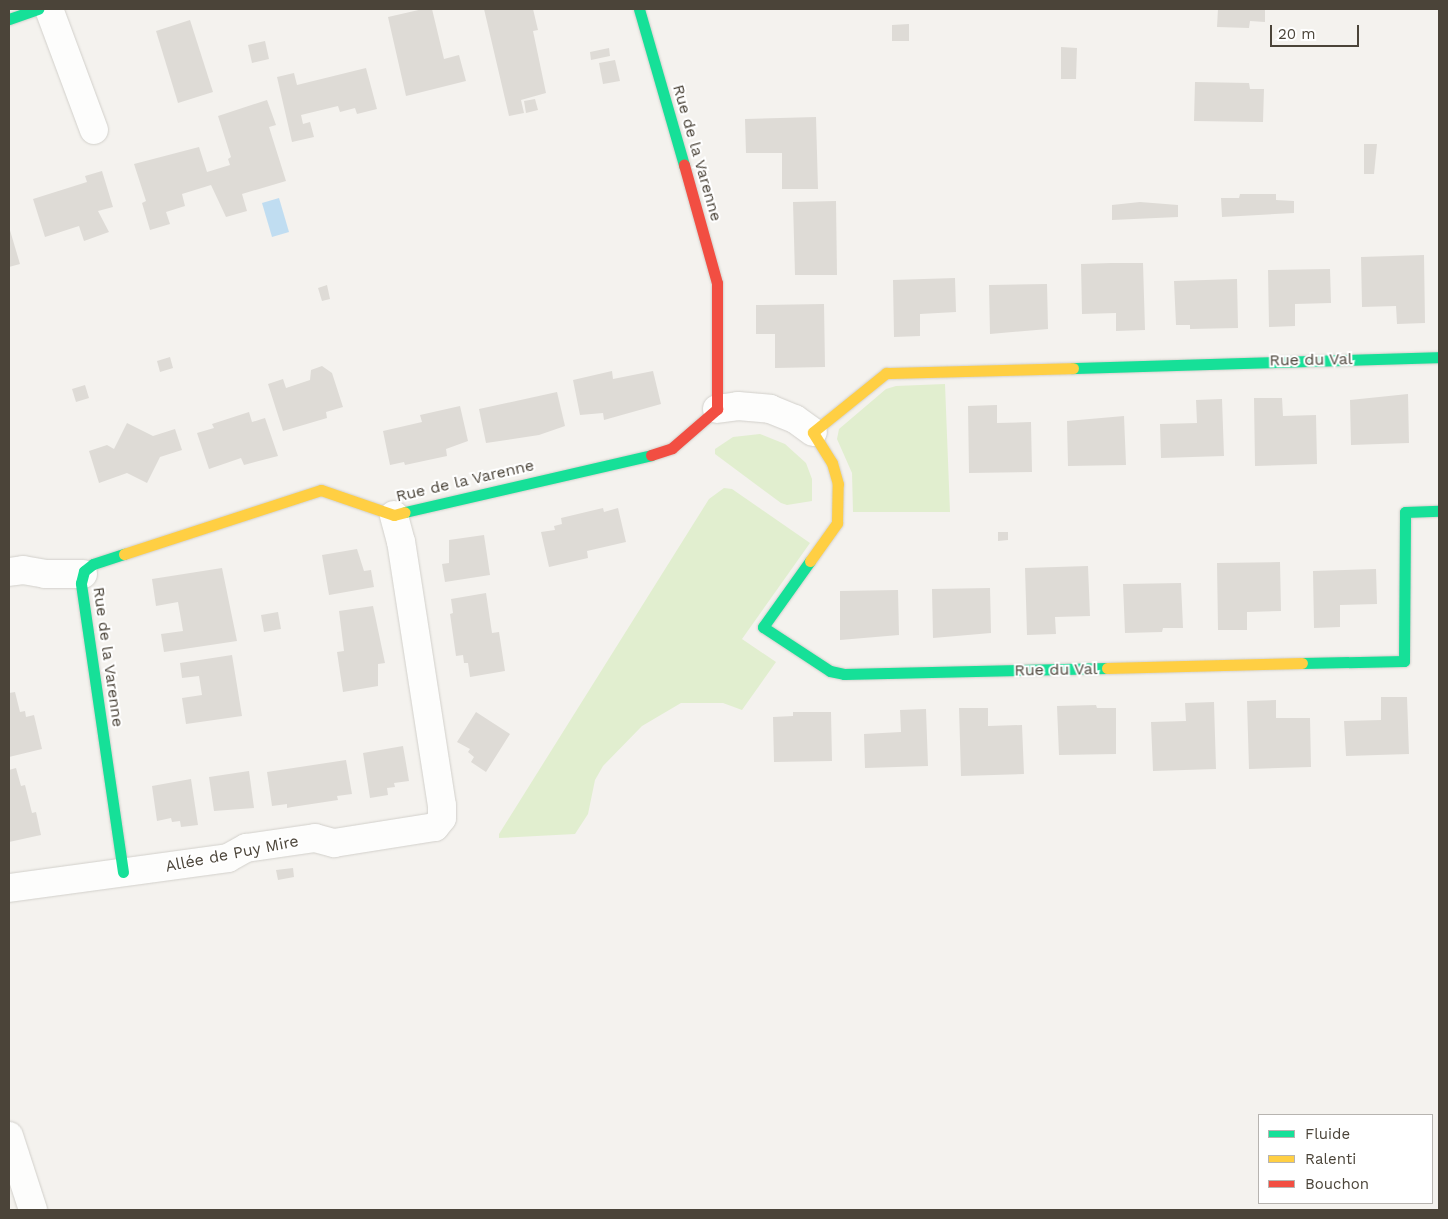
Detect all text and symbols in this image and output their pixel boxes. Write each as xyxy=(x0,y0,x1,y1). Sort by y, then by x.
scale bar xyxy=(1273,15,1362,47)
text: 20 m xyxy=(1278,25,1316,43)
street label: Rue de la Varenne xyxy=(668,82,726,224)
street label: Rue du Val xyxy=(1269,350,1353,370)
street label: Rue de la Varenne xyxy=(394,456,536,506)
street label: Rue de la Varenne xyxy=(89,585,127,729)
street label: Rue du Val xyxy=(1014,660,1098,680)
street label: Allée de Puy Mire xyxy=(164,832,300,876)
legend xyxy=(1258,1114,1433,1204)
text: Fluide xyxy=(1305,1125,1350,1143)
text: Ralenti xyxy=(1305,1150,1356,1168)
text: Bouchon xyxy=(1305,1175,1369,1193)

